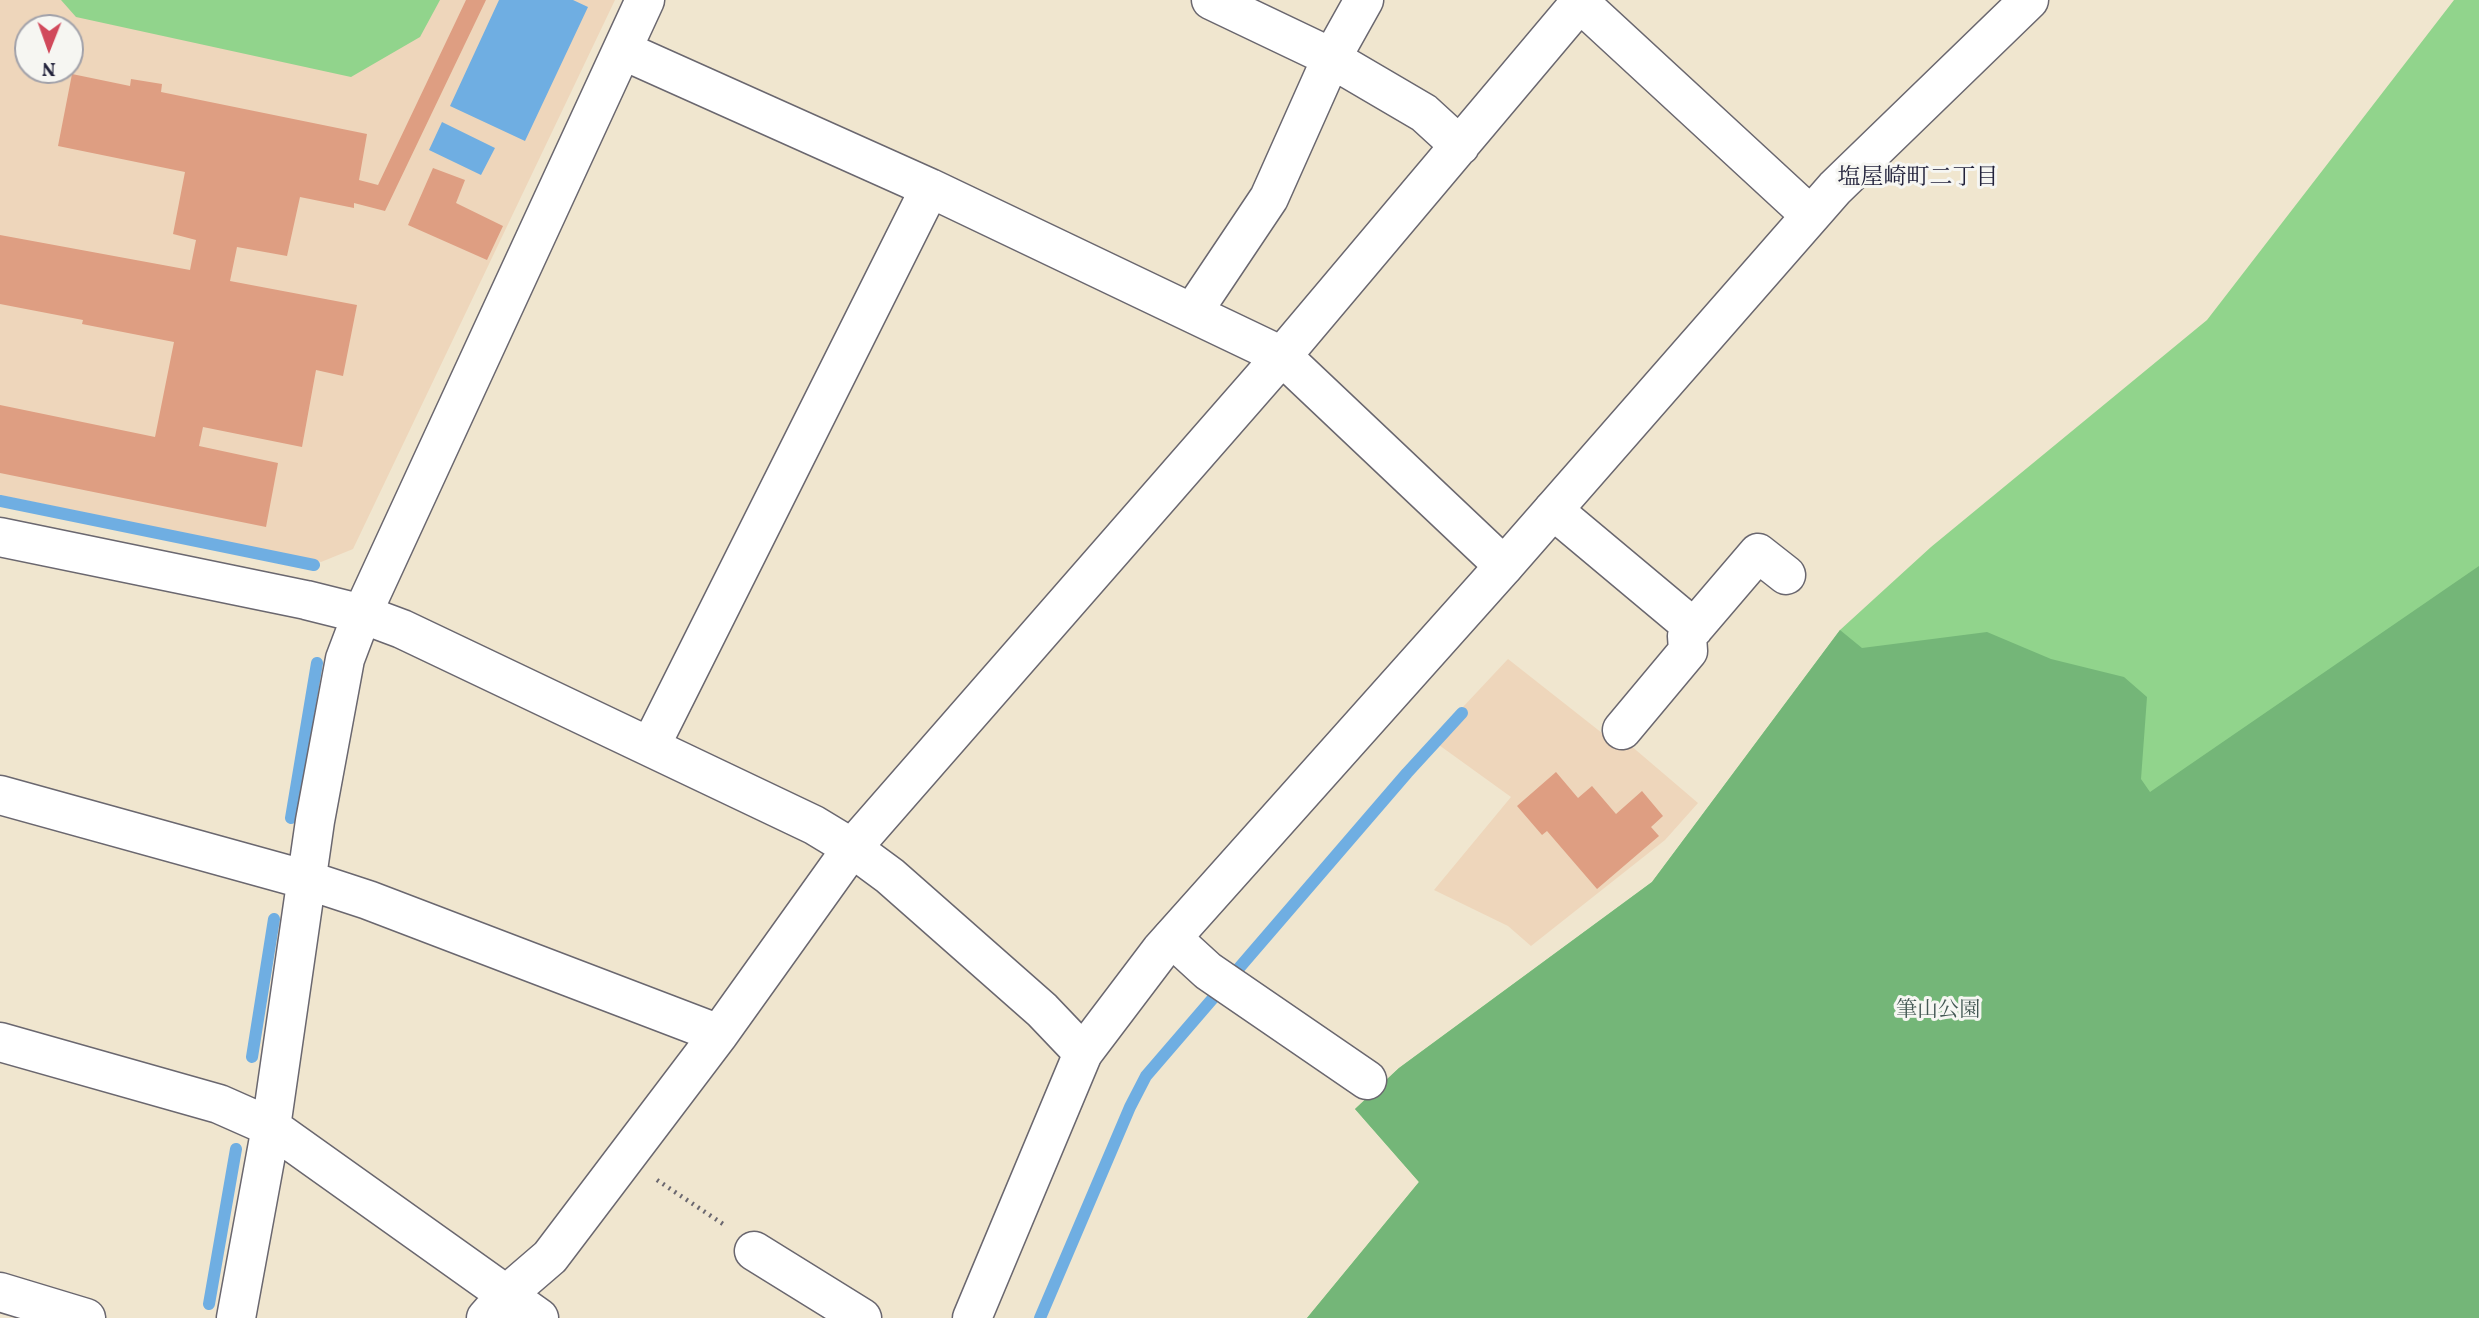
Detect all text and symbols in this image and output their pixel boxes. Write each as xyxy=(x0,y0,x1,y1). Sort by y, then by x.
north arrow xyxy=(14,14,84,84)
text: N xyxy=(42,55,56,81)
district label: 塩屋崎町二丁目 xyxy=(1838,166,1998,194)
park label: 筆山公園 xyxy=(1896,999,1980,1025)

